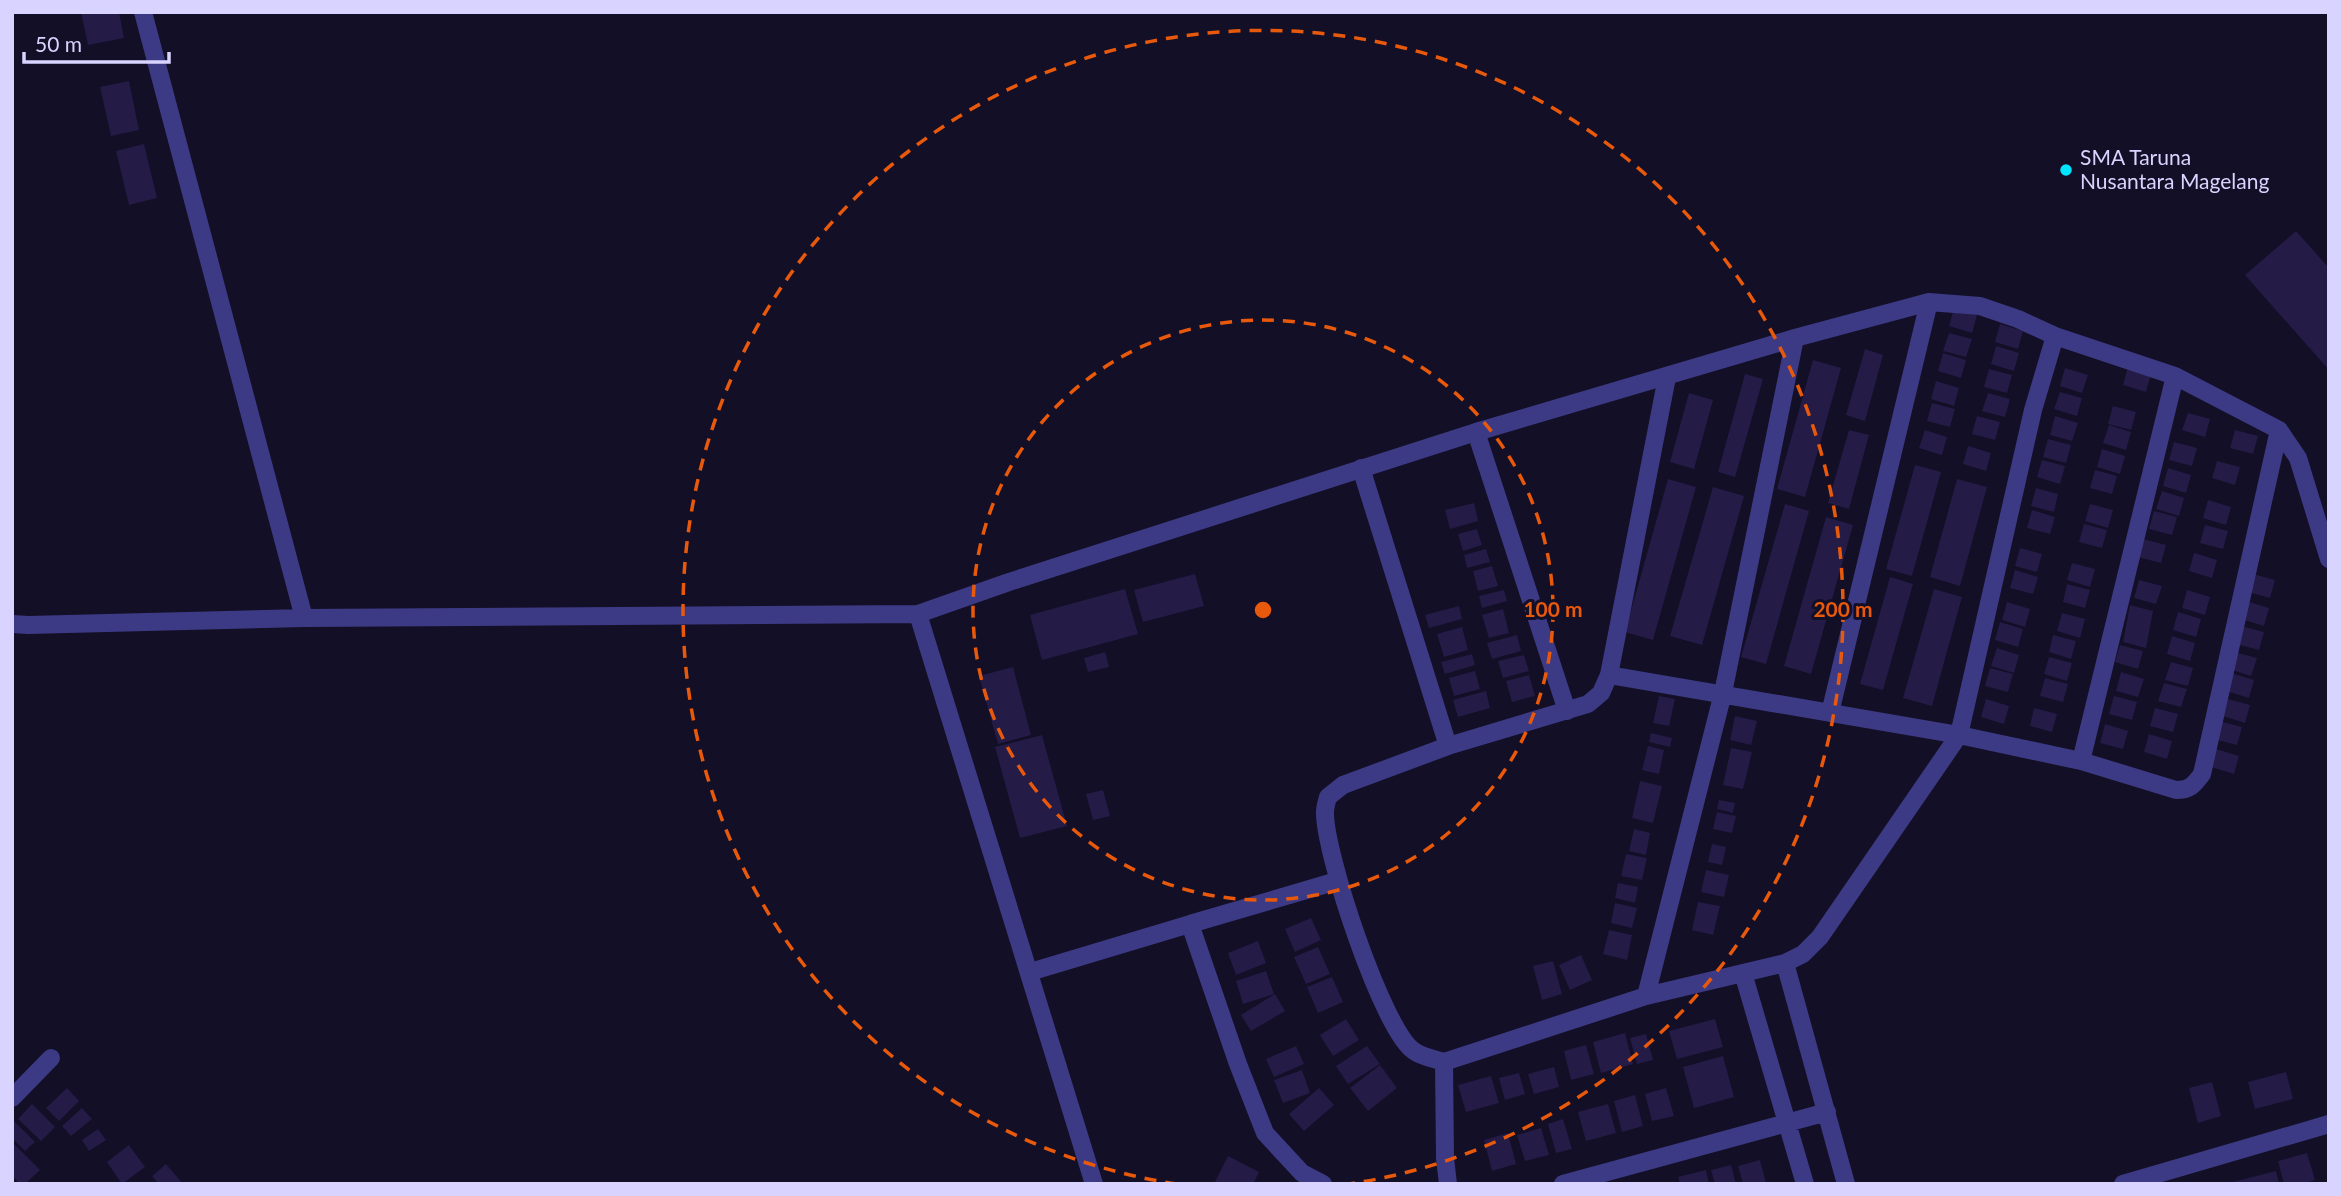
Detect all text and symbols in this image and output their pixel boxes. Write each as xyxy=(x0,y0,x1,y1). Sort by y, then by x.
scale bar xyxy=(24,21,170,65)
text: 50 m xyxy=(35,31,82,56)
place label: SMA Taruna Nusantara Magelang xyxy=(2080,144,2269,193)
marker: SMA Taruna Nusantara Magelang xyxy=(2058,162,2074,178)
text: 100 m xyxy=(1523,596,1583,621)
text: 200 m xyxy=(1813,596,1873,621)
centre of rings xyxy=(1251,598,1275,622)

